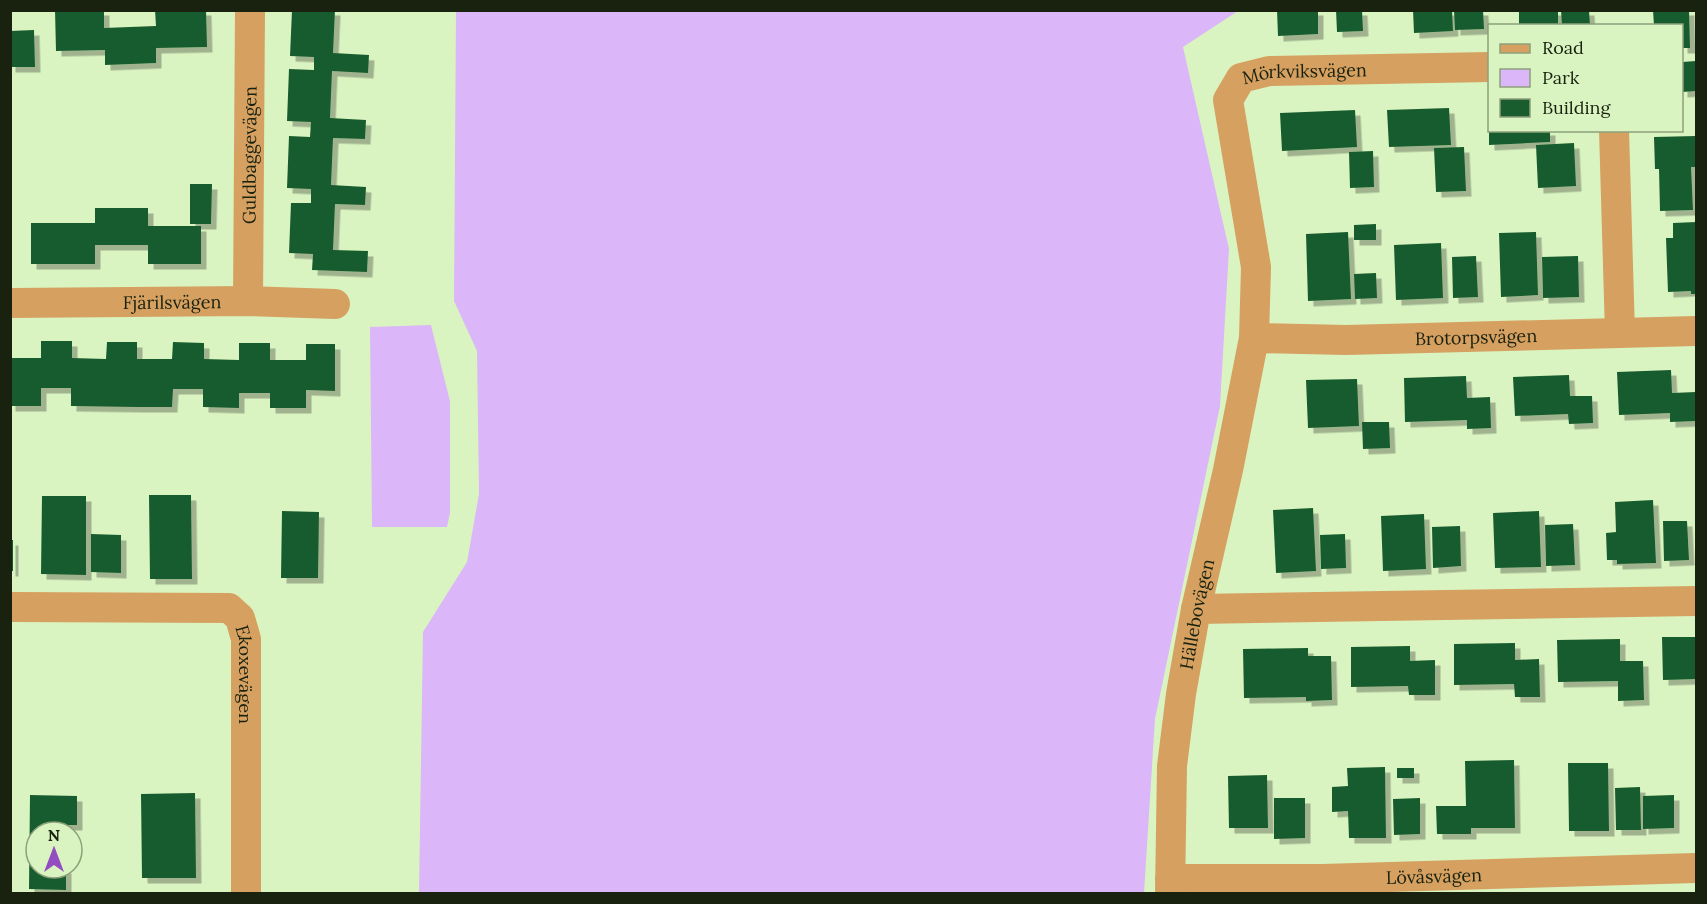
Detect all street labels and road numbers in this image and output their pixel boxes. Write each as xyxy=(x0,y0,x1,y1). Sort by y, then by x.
street label: Mörkviksvägen xyxy=(1240,58,1367,89)
street label: Guldbaggevägen xyxy=(237,86,261,224)
street label: Fjärilsvägen xyxy=(123,290,222,314)
street label: Brotorpsvägen xyxy=(1414,324,1537,350)
street label: Hällebovägen xyxy=(1174,556,1219,671)
street label: Ekoxevägen xyxy=(231,622,258,724)
street label: Lövåsvägen xyxy=(1386,863,1482,889)

